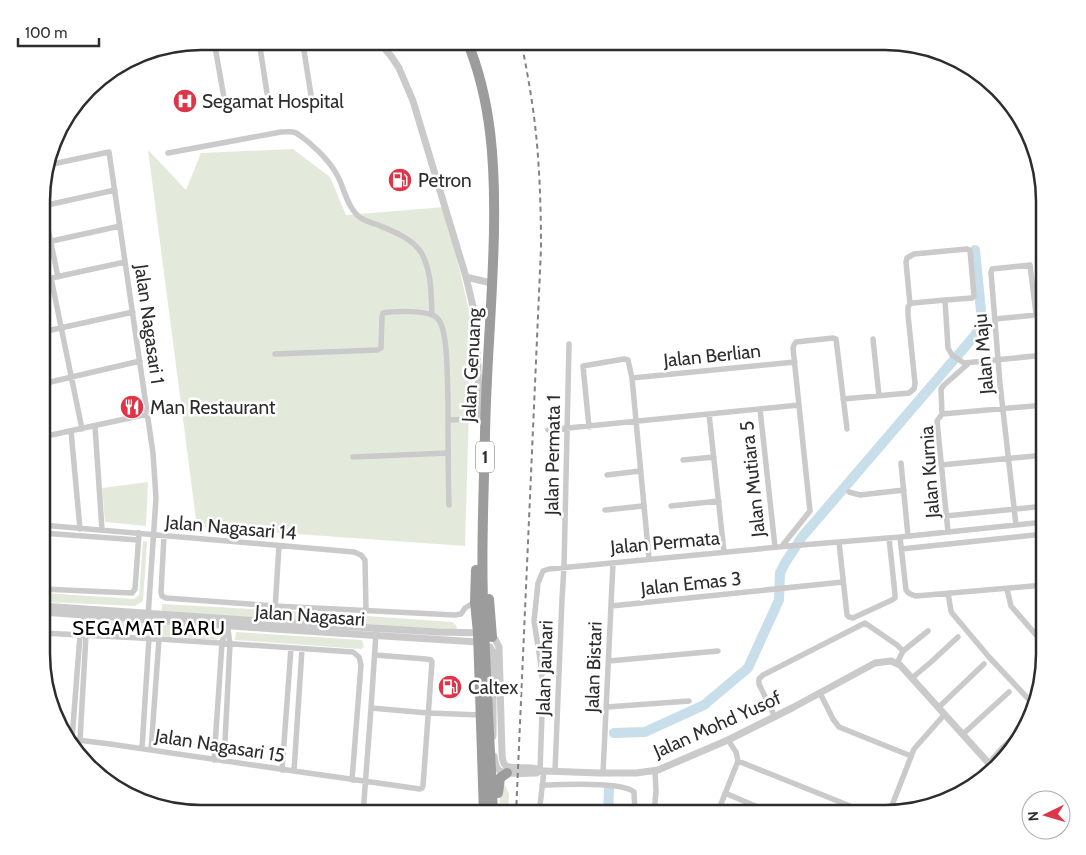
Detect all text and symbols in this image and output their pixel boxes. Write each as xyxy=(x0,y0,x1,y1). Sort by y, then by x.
scale bar xyxy=(18,15,99,47)
text: 100 m xyxy=(25,24,67,42)
hospital icon: Segamat Hospital xyxy=(172,88,198,114)
place label: Segamat Hospital xyxy=(202,90,344,113)
fuel station icon: Petron xyxy=(387,167,413,193)
place label: Petron xyxy=(418,169,472,192)
street label: Jalan Nagasari 1 xyxy=(130,262,169,385)
street label: Jalan Genuang xyxy=(457,307,486,424)
street label: Jalan Maju xyxy=(969,313,999,396)
street label: Jalan Berlian xyxy=(661,339,762,372)
restaurant icon: Man Restaurant xyxy=(119,394,145,420)
street label: Jalan Permata 1 xyxy=(540,395,565,516)
place label: Man Restaurant xyxy=(150,396,276,419)
street label: Jalan Mutiara 5 xyxy=(735,420,770,539)
street label: Jalan Kurnia xyxy=(915,425,944,520)
road number: 1 xyxy=(476,442,494,472)
street label: Jalan Nagasari 14 xyxy=(163,510,298,545)
street label: Jalan Permata xyxy=(608,526,721,559)
street label: Jalan Emas 3 xyxy=(639,567,742,600)
street label: Jalan Nagasari xyxy=(253,600,366,631)
district label: SEGAMAT BARU xyxy=(72,616,226,640)
street label: Jalan Jauhari xyxy=(531,620,558,717)
street label: Jalan Bistari xyxy=(580,621,607,714)
fuel station icon: Caltex xyxy=(437,674,463,700)
place label: Caltex xyxy=(468,676,518,699)
street label: Jalan Mohd Yusof xyxy=(649,686,785,763)
street label: Jalan Nagasari 15 xyxy=(152,724,286,767)
north arrow xyxy=(1021,790,1071,840)
text: N xyxy=(1024,810,1042,822)

